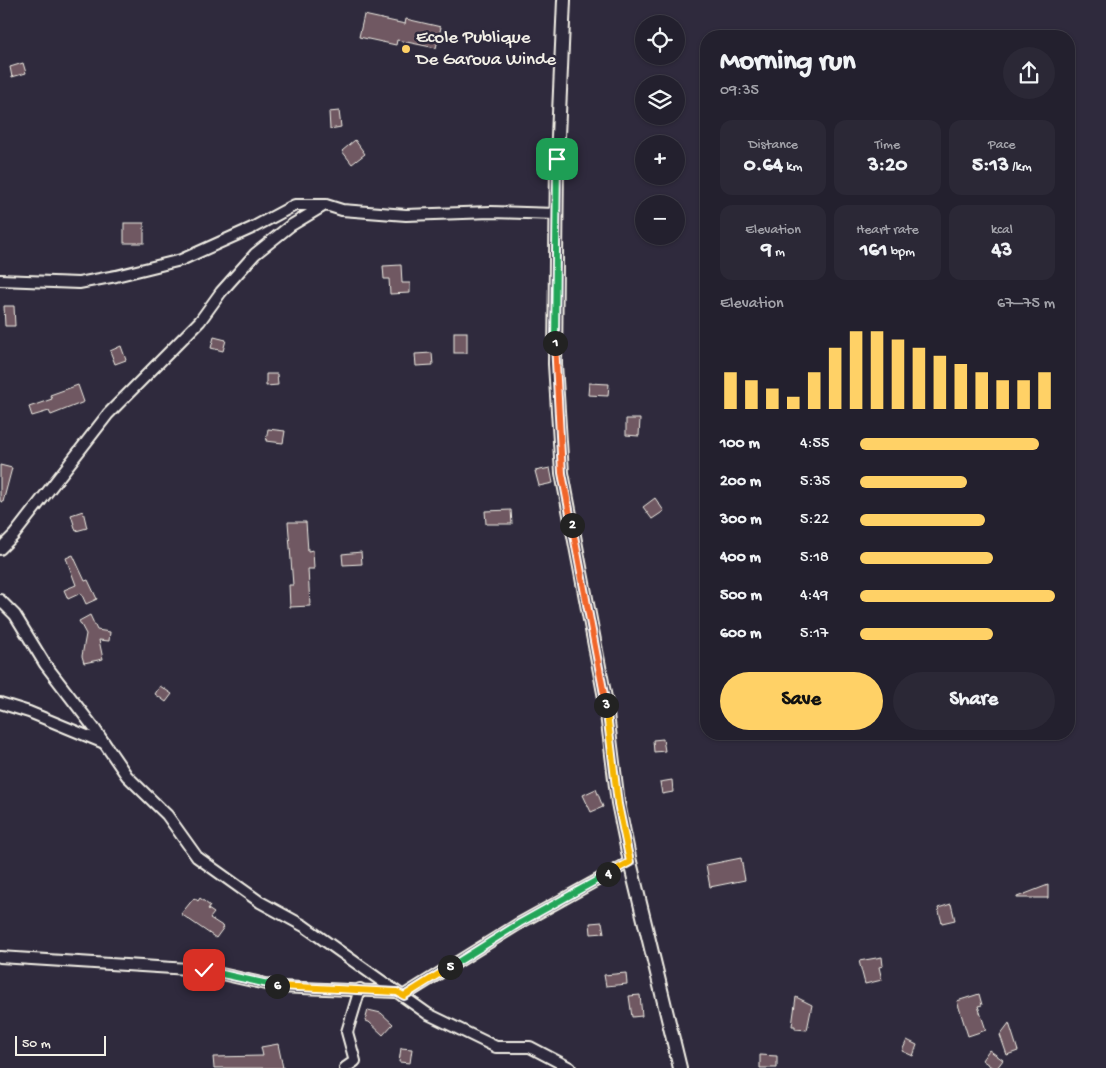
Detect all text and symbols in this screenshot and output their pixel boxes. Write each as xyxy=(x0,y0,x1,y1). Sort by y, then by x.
map controls xyxy=(635,15,685,245)
button: locate xyxy=(635,15,685,65)
place label: Ecole Publique De Garoua Winde xyxy=(414,27,556,72)
marker: Ecole Publique De Garoua Winde xyxy=(400,43,412,55)
text: Morning run xyxy=(720,46,855,79)
button: share xyxy=(1003,47,1055,99)
button: layers xyxy=(635,75,685,125)
text: 09:35 xyxy=(720,82,759,101)
button: + xyxy=(635,135,685,185)
text: Distance xyxy=(748,137,798,154)
text: Time xyxy=(875,137,900,154)
text: Pace xyxy=(988,137,1016,154)
pin xyxy=(536,138,578,180)
icon: arrive xyxy=(543,145,571,173)
text: 0.64 xyxy=(744,154,783,179)
text: 3:20 xyxy=(868,154,907,179)
text: 5:13 xyxy=(972,154,1009,179)
text: km xyxy=(783,159,802,176)
text: /km xyxy=(1009,159,1032,176)
button: − xyxy=(635,195,685,245)
text: Elevation xyxy=(745,222,801,239)
text: Heart rate xyxy=(856,222,919,239)
text: kcal xyxy=(991,222,1013,239)
text: 9 xyxy=(761,239,772,264)
text: 161 xyxy=(860,239,888,264)
text: 43 xyxy=(991,239,1012,264)
text: m xyxy=(772,244,785,261)
text: bpm xyxy=(888,244,915,261)
text: Elevation xyxy=(720,295,784,314)
text: 67–75 m xyxy=(997,295,1055,314)
pin: 1 xyxy=(542,330,568,356)
text: 1 xyxy=(553,335,558,352)
text: 100 m xyxy=(720,435,760,454)
text: 4:55 xyxy=(800,435,829,454)
text: 200 m xyxy=(720,473,761,492)
text: 5:35 xyxy=(800,473,830,492)
text: 300 m xyxy=(720,511,762,530)
text: 5:22 xyxy=(800,511,829,530)
pin: 2 xyxy=(560,512,584,538)
text: 2 xyxy=(569,517,576,534)
text: 400 m xyxy=(720,549,761,568)
text: 5:18 xyxy=(800,549,829,568)
text: 500 m xyxy=(720,587,762,606)
text: 4:49 xyxy=(800,587,828,606)
text: 600 m xyxy=(720,625,761,644)
text: 5:17 xyxy=(800,625,828,644)
button: Save xyxy=(720,672,883,730)
button: Share xyxy=(893,672,1055,730)
pin: 3 xyxy=(594,692,618,718)
text: 3 xyxy=(603,697,610,714)
pin: 4 xyxy=(596,862,620,886)
text: 4 xyxy=(605,866,612,883)
pin xyxy=(183,949,225,991)
pin: 5 xyxy=(438,954,462,980)
icon: check xyxy=(190,956,218,984)
text: 5 xyxy=(447,959,454,976)
pin: 6 xyxy=(264,974,290,998)
text: 6 xyxy=(274,978,281,995)
scale bar xyxy=(15,1033,106,1056)
text: 50 m xyxy=(22,1036,51,1053)

